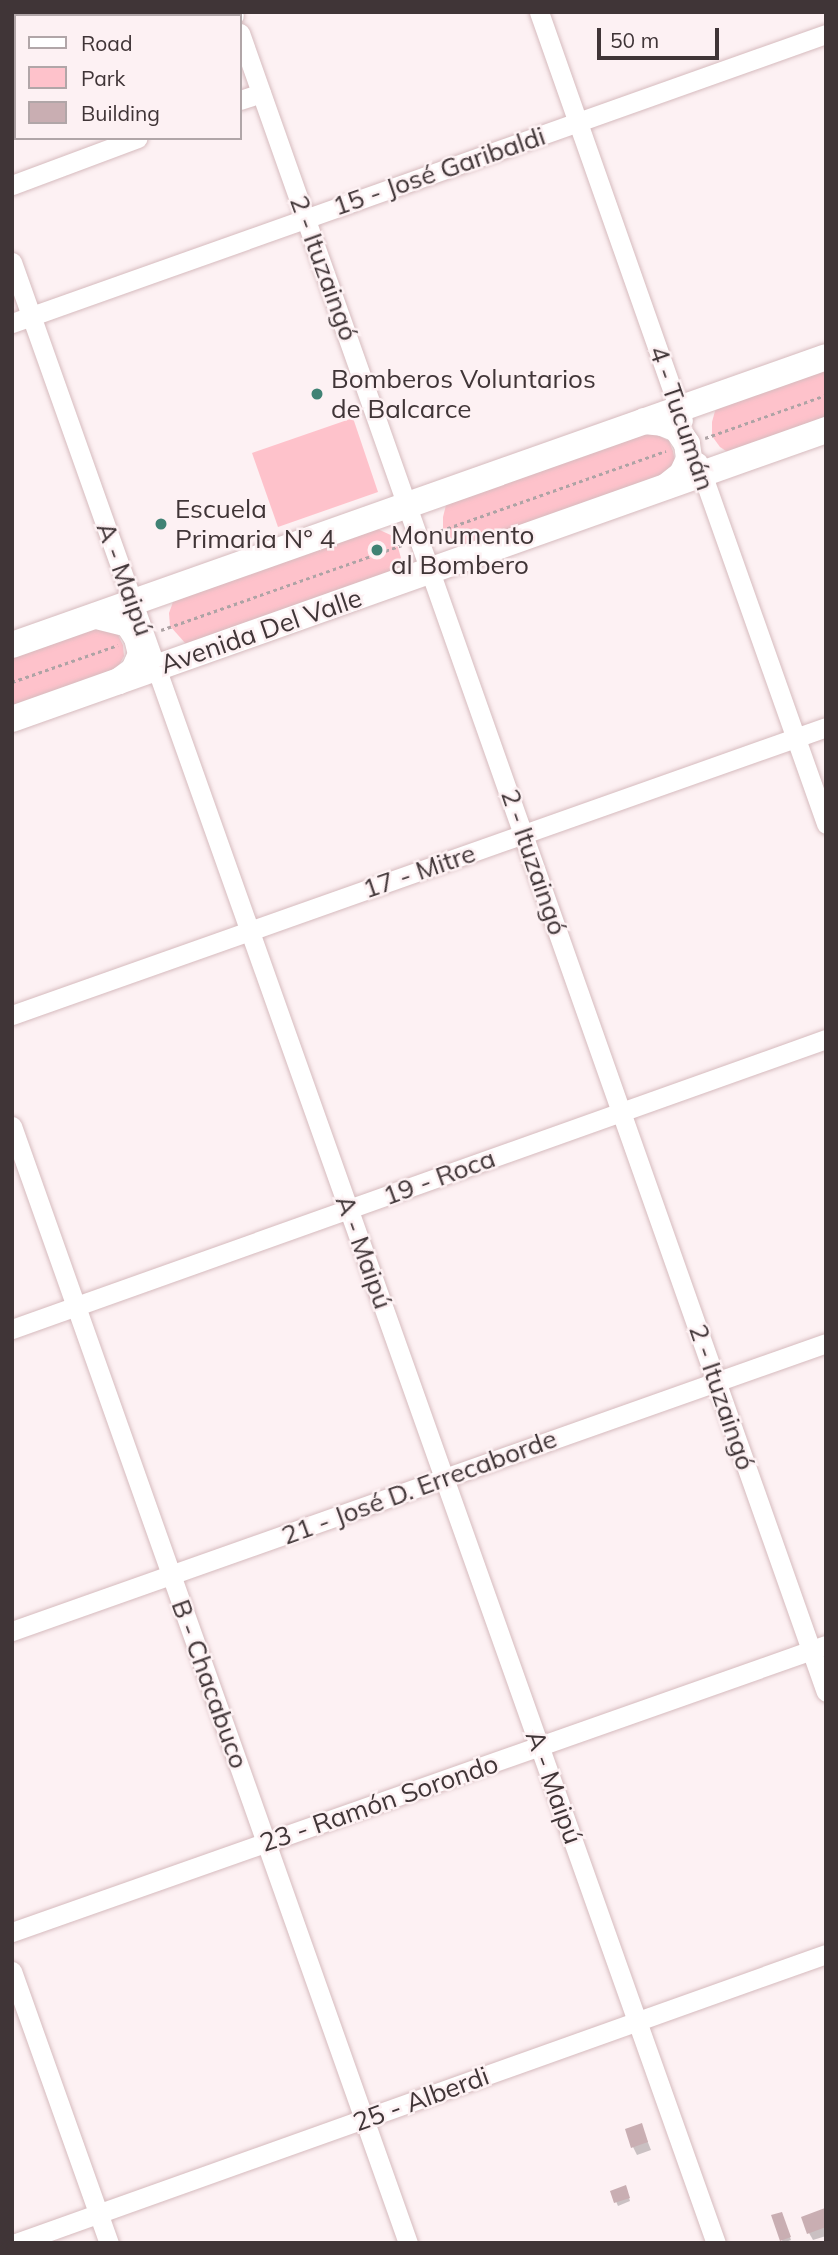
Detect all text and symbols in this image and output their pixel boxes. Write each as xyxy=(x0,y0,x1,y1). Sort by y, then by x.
legend xyxy=(14,14,242,140)
scale bar xyxy=(600,14,722,58)
text: 50 m xyxy=(610,27,659,53)
text: Road xyxy=(81,30,132,56)
text: Park xyxy=(81,65,125,91)
text: Building xyxy=(81,100,160,126)
street label: 15 - José Garibaldi xyxy=(329,120,549,222)
street label: 2 - Ituzaingó xyxy=(283,191,365,345)
street label: 4 - Tucumán xyxy=(643,342,721,494)
place label: Bomberos Voluntarios de Balcarce xyxy=(331,363,596,424)
marker: Bomberos Voluntarios de Balcarce xyxy=(309,386,325,402)
place label: Escuela Primaria N° 4 xyxy=(175,493,335,554)
marker: Escuela Primaria N° 4 xyxy=(153,516,169,532)
street label: A - Maipú xyxy=(90,518,160,640)
place label: Monumento al Bombero xyxy=(391,519,534,580)
marker: Monumento al Bombero xyxy=(369,542,385,558)
street label: Avenida Del Valle xyxy=(156,582,366,680)
street label: 2 - Ituzaingó xyxy=(494,785,574,939)
street label: 17 - Mitre xyxy=(359,837,479,905)
street label: 19 - Roca xyxy=(379,1142,499,1212)
street label: A - Maipú xyxy=(329,1191,399,1313)
street label: 2 - Ituzaingó xyxy=(682,1320,762,1474)
street label: 21 - José D. Errecaborde xyxy=(277,1423,561,1551)
street label: B - Chacabuco xyxy=(165,1595,255,1773)
street label: A - Maipú xyxy=(519,1726,589,1848)
street label: 23 - Ramón Sorondo xyxy=(256,1748,502,1858)
street label: 25 - Alberdi xyxy=(349,2060,493,2138)

